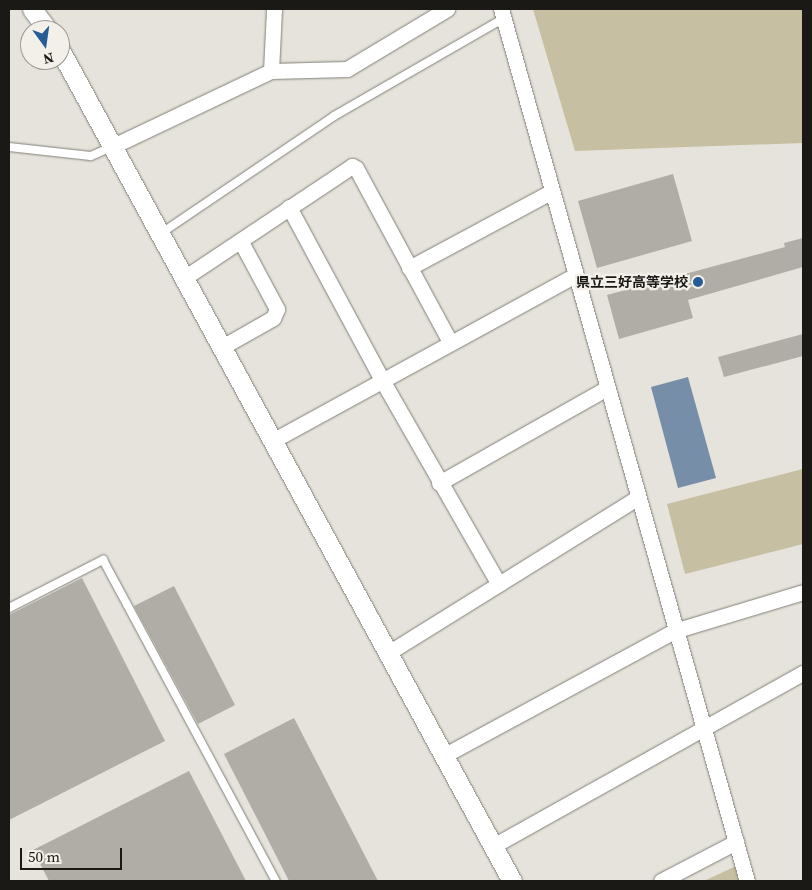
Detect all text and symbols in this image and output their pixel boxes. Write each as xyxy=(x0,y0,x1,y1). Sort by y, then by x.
north arrow xyxy=(20,20,70,70)
text: N xyxy=(41,48,56,70)
place label: 県立三好高等学校 xyxy=(576,274,688,290)
marker: 県立三好高等学校 xyxy=(692,276,704,288)
scale bar xyxy=(22,838,125,870)
text: 50 m xyxy=(28,846,60,867)

